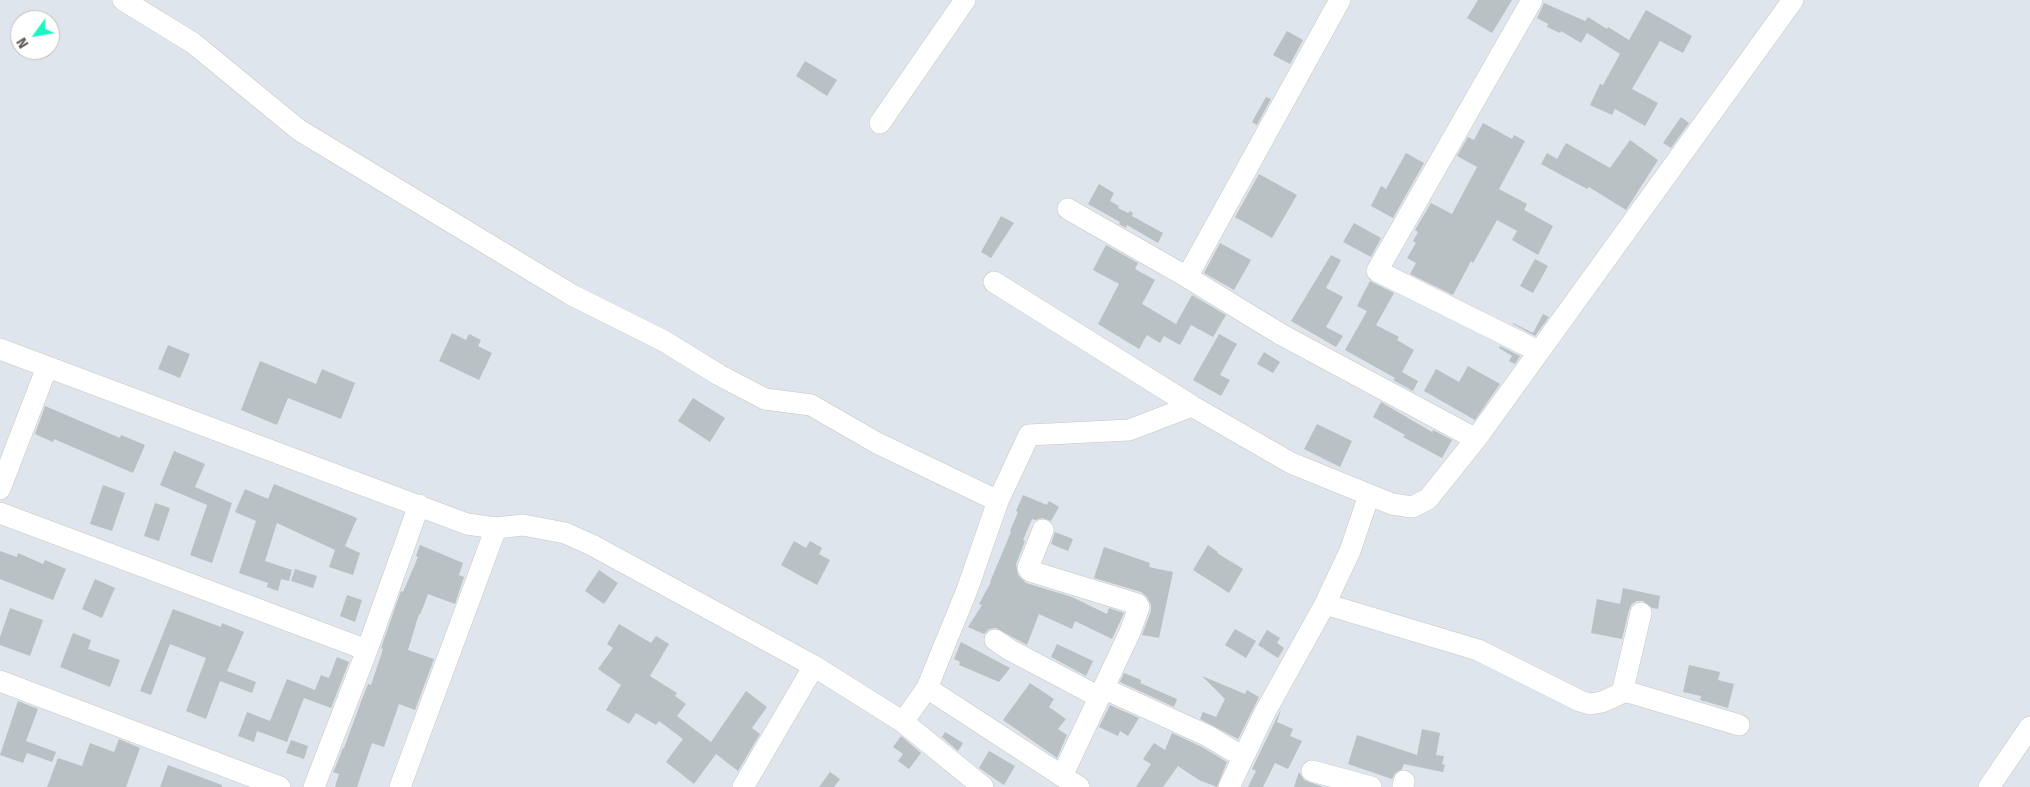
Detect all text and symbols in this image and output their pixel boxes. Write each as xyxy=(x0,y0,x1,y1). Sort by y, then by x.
north arrow xyxy=(10,10,60,60)
text: N xyxy=(13,34,32,51)

